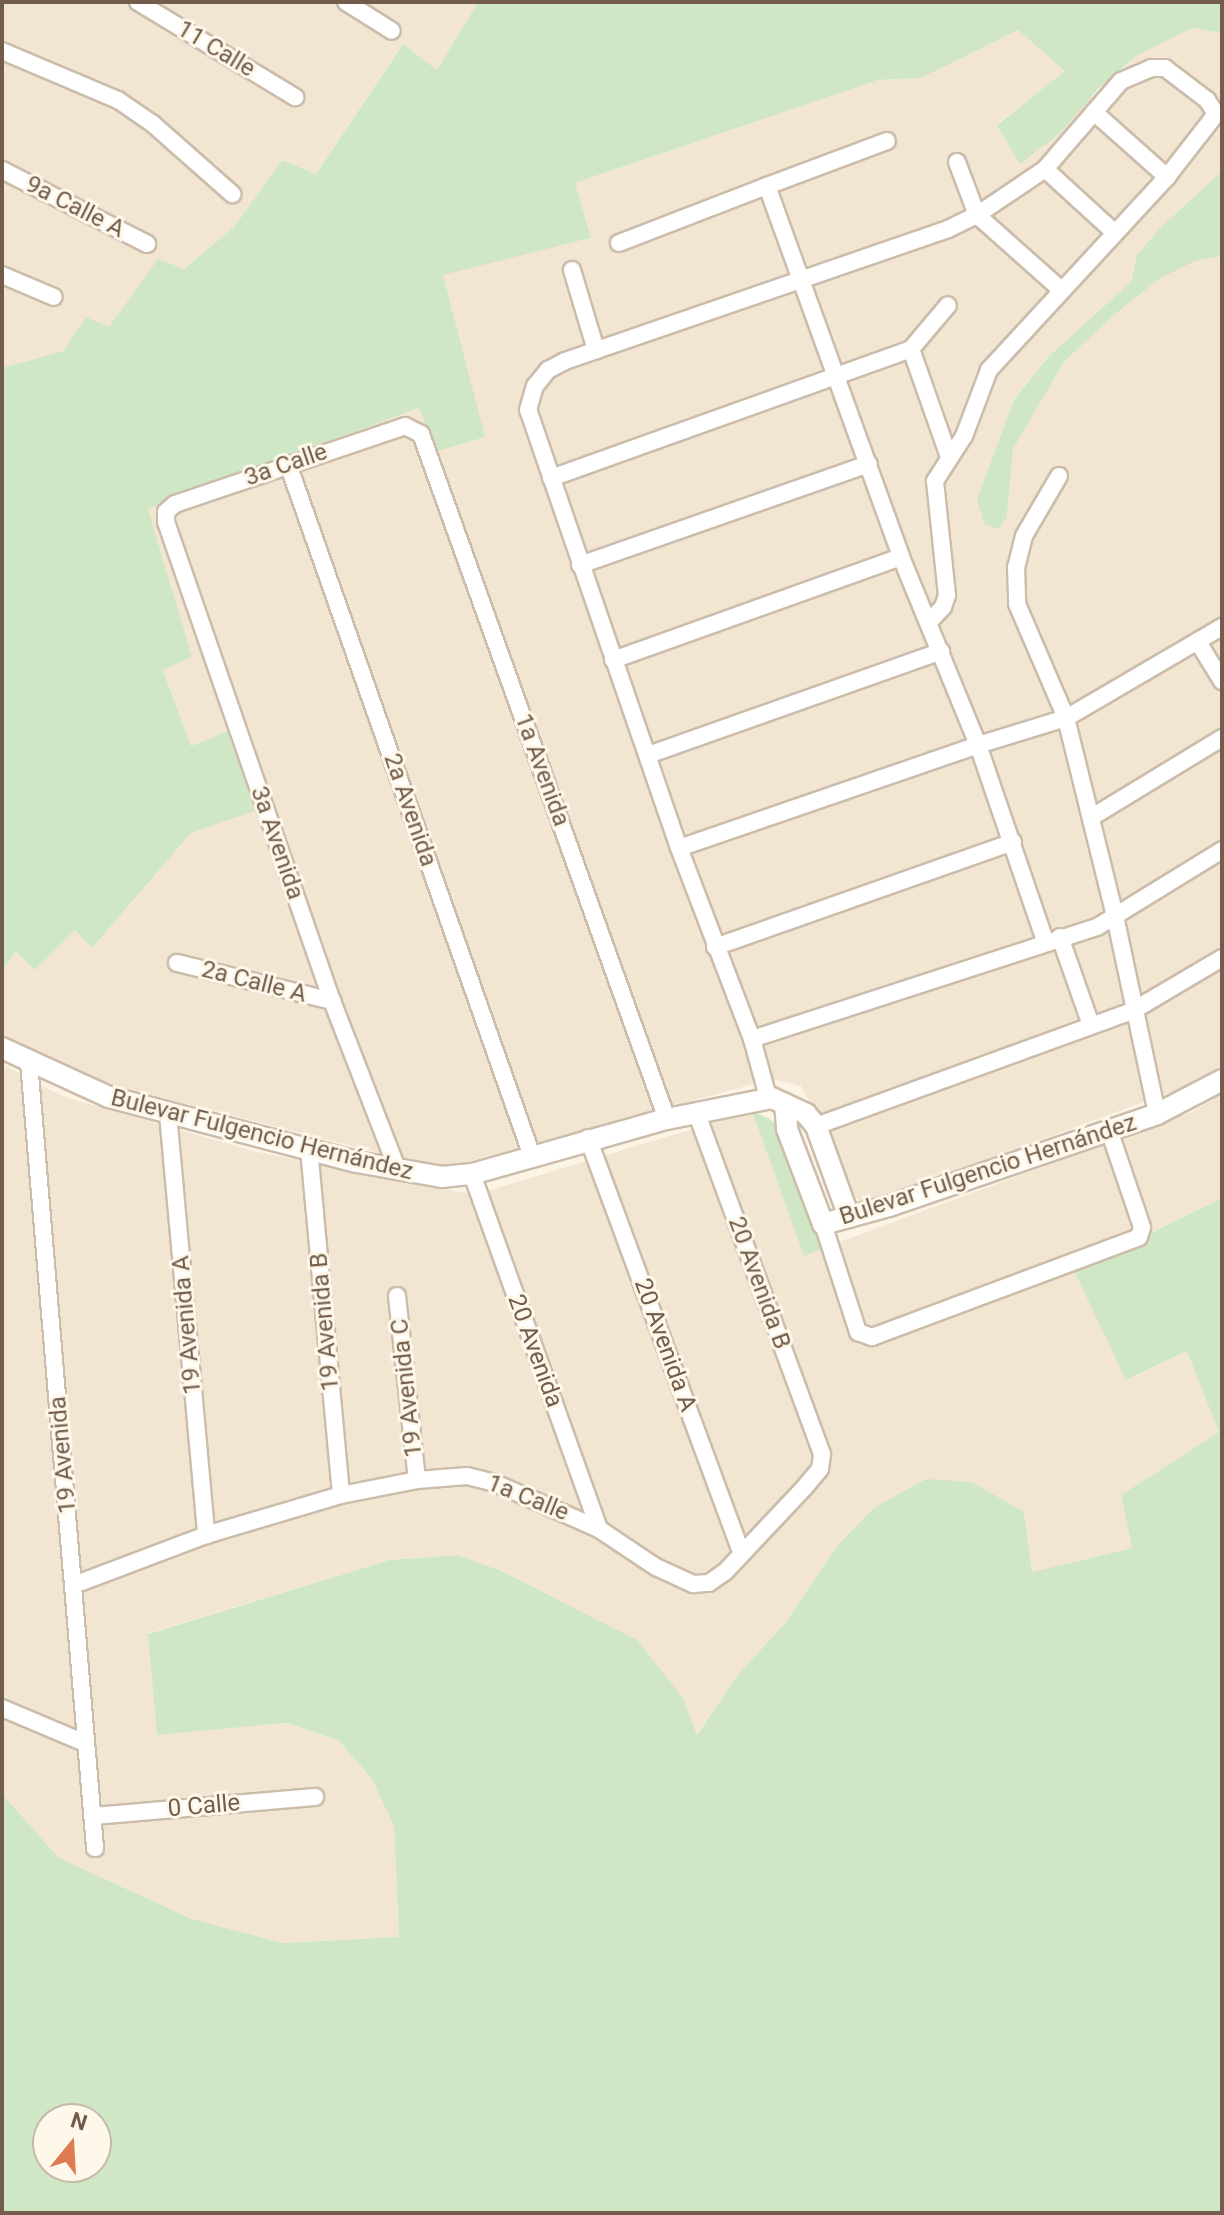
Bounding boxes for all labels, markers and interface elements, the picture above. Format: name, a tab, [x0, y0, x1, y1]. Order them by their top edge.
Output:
street label: 11 Calle	[172, 15, 260, 83]
street label: 9a Calle A	[21, 170, 129, 244]
street label: 3a Calle	[241, 437, 331, 493]
street label: 1a Avenida	[508, 710, 576, 830]
street label: 2a Avenida	[377, 750, 443, 870]
street label: 3a Avenida	[244, 783, 310, 903]
street label: 2a Calle A	[199, 955, 309, 1009]
street label: Bulevar Fulgencio Hernández	[108, 1083, 416, 1187]
street label: Bulevar Fulgencio Hernández	[836, 1108, 1140, 1232]
street label: 20 Avenida B	[722, 1213, 796, 1353]
street label: 19 Avenida B	[305, 1252, 345, 1392]
street label: 19 Avenida A	[167, 1254, 207, 1396]
street label: 20 Avenida A	[628, 1275, 702, 1415]
street label: 20 Avenida	[501, 1291, 569, 1411]
street label: 19 Avenida C	[385, 1317, 429, 1459]
street label: 19 Avenida	[44, 1395, 82, 1515]
street label: 1a Calle	[483, 1469, 573, 1527]
street label: 0 Calle	[167, 1788, 241, 1824]
north arrow	[32, 2103, 112, 2183]
text: N	[68, 2107, 90, 2136]

